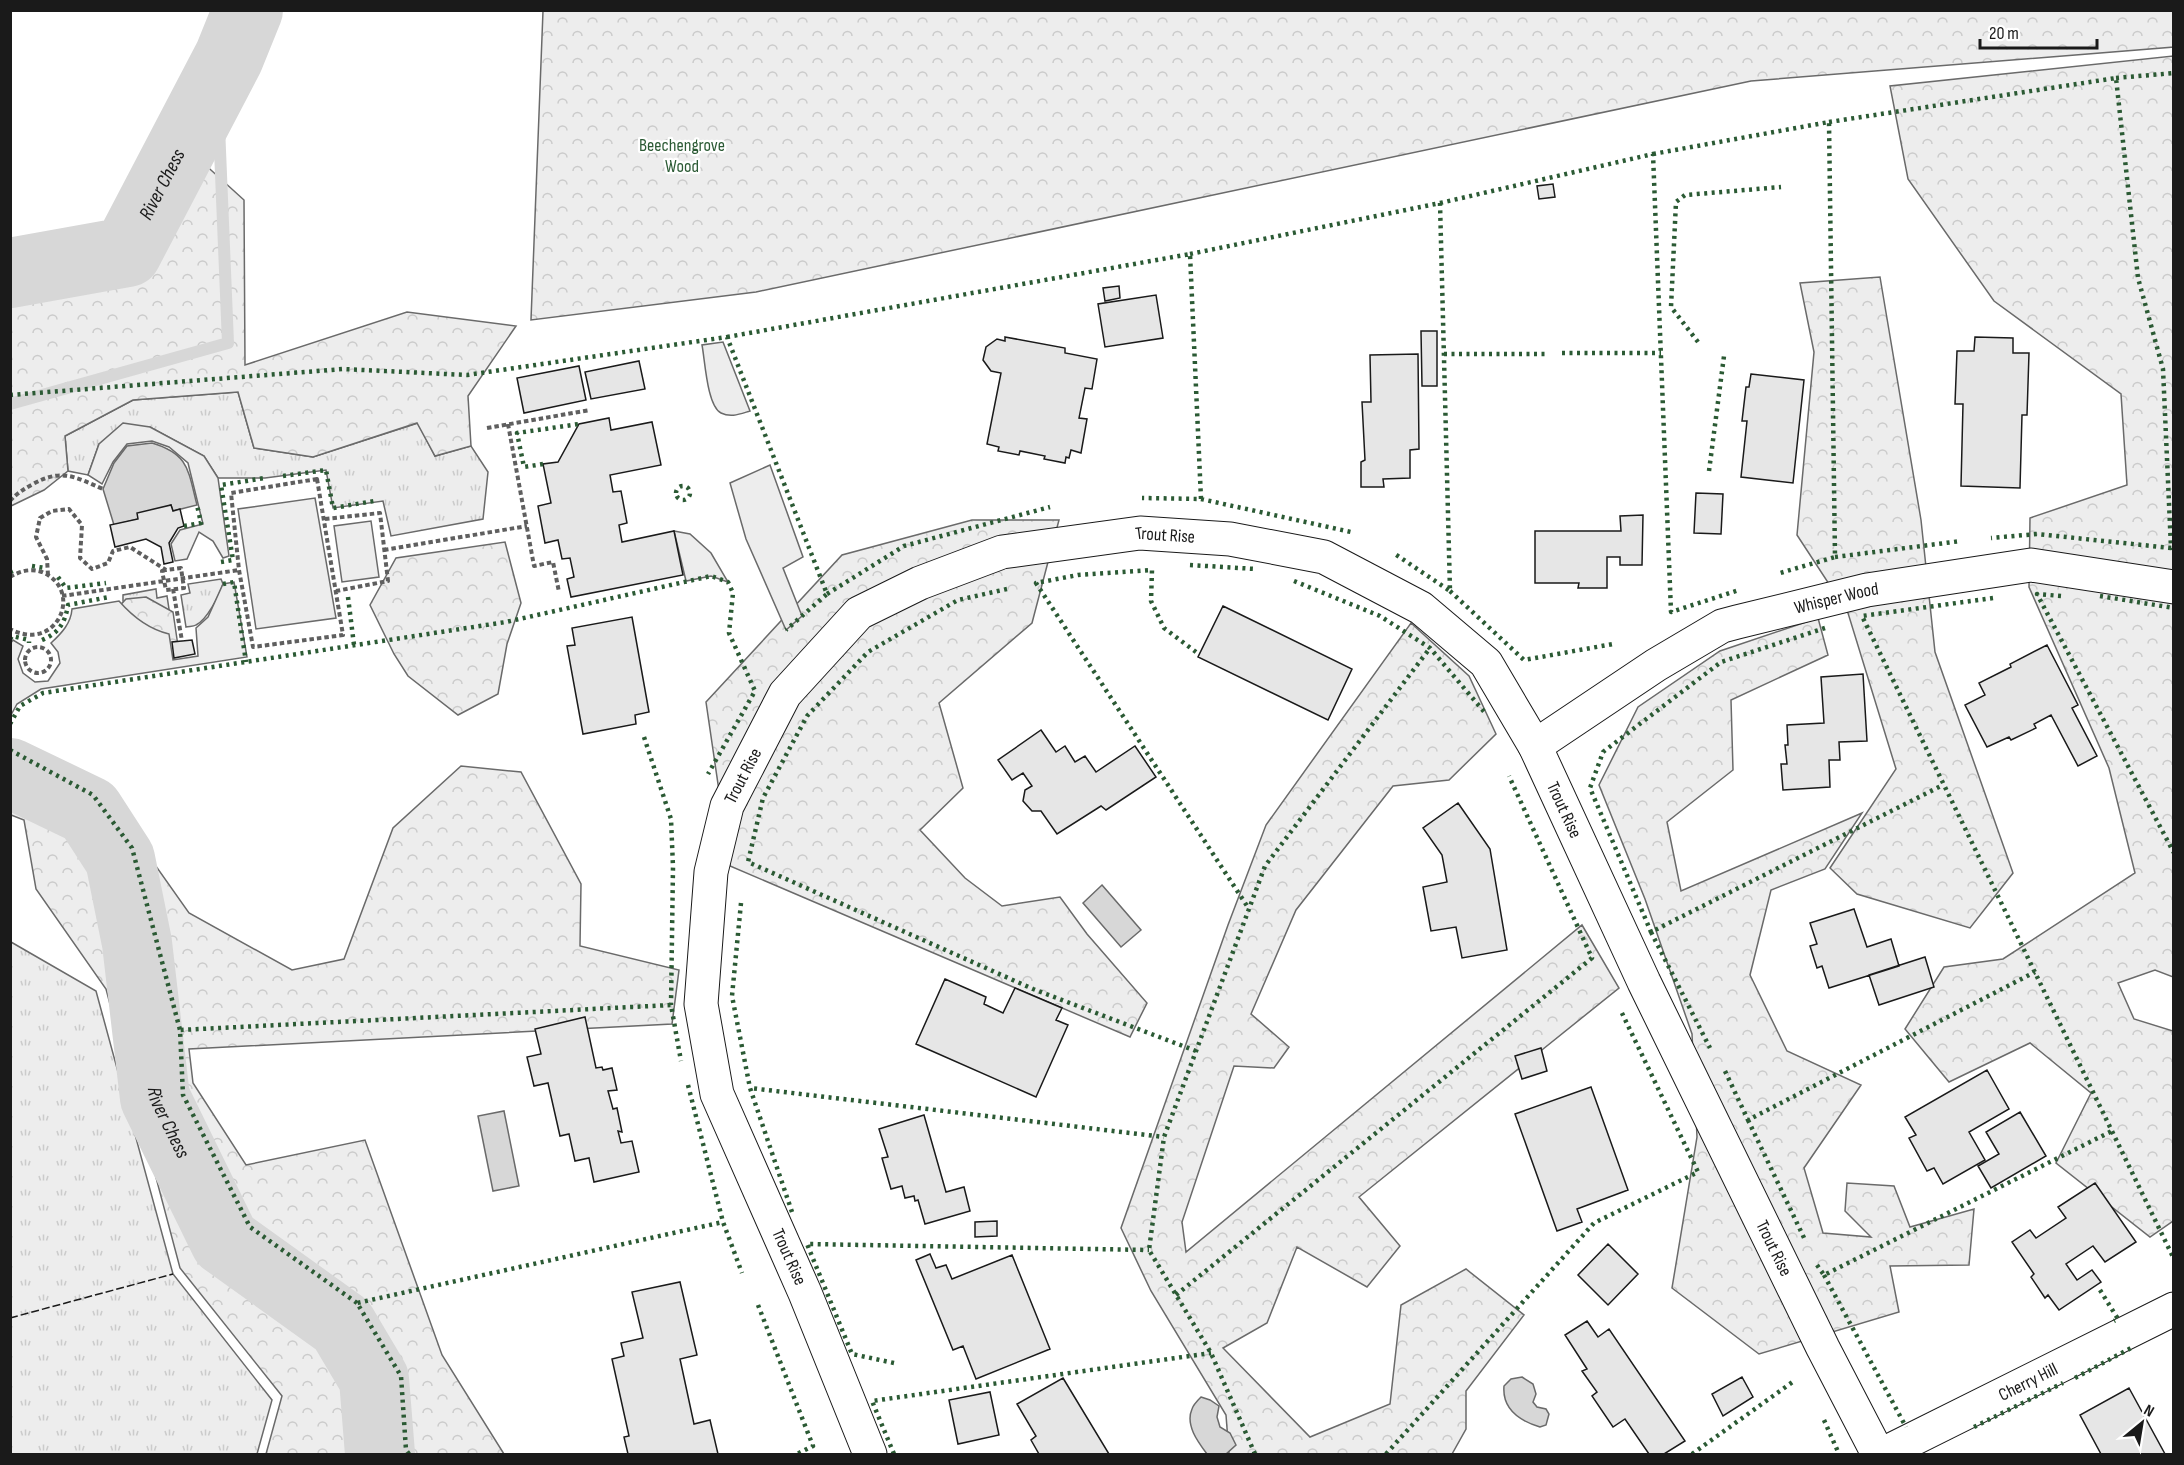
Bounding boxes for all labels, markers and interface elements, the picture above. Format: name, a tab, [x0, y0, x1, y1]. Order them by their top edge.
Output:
scale bar	[1980, 12, 2097, 50]
text: 20 m	[1989, 23, 2019, 44]
park label: Beechengrove Wood	[639, 135, 725, 177]
water label: River Chess	[134, 145, 191, 224]
street label: Trout Rise	[1134, 522, 1196, 547]
street label: Whisper Wood	[1792, 578, 1880, 618]
street label: Trout Rise	[720, 744, 766, 807]
street label: Trout Rise	[1542, 778, 1587, 841]
water label: River Chess	[142, 1086, 195, 1162]
street label: Trout Rise	[1752, 1217, 1797, 1280]
street label: Trout Rise	[767, 1226, 811, 1288]
street label: Cherry Hill	[1995, 1358, 2061, 1405]
north arrow	[2112, 1393, 2172, 1453]
text: N	[2140, 1401, 2157, 1422]

